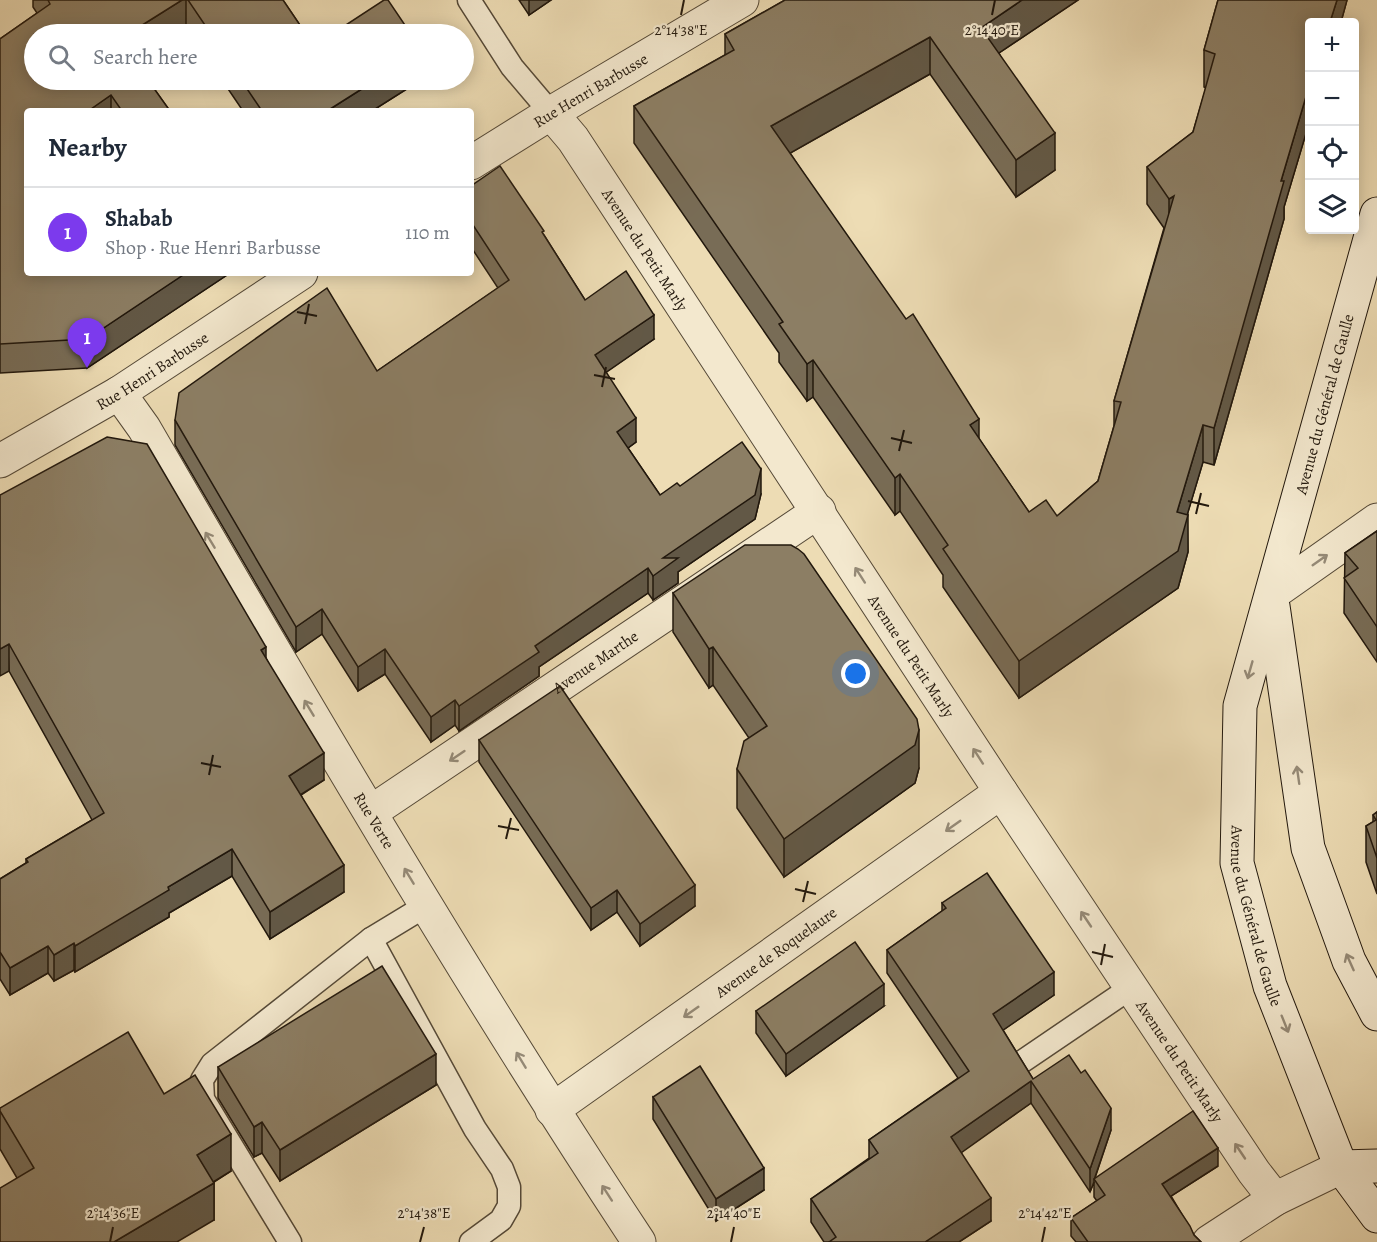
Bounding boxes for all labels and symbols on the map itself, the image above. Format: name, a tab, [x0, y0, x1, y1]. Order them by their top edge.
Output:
text: 2°14'38"E	[654, 20, 708, 40]
text: 2°14'40"E	[965, 20, 1019, 40]
street label: Rue Henri Barbusse	[529, 48, 652, 133]
street label: Avenue du Petit Marly	[596, 183, 693, 316]
street label: Avenue du Général de Gaulle	[1290, 312, 1360, 498]
pin: 1	[68, 318, 106, 368]
street label: Rue Henri Barbusse	[92, 327, 213, 416]
one-way arrow	[204, 532, 215, 550]
one-way arrow	[1311, 554, 1327, 566]
one-way arrow	[854, 567, 866, 584]
street label: Avenue du Petit Marly	[862, 590, 960, 723]
street label: Avenue Marthe	[548, 626, 643, 700]
your location	[841, 659, 870, 688]
one-way arrow	[1244, 660, 1255, 679]
one-way arrow	[303, 700, 315, 717]
one-way arrow	[972, 749, 984, 765]
one-way arrow	[449, 750, 466, 762]
one-way arrow	[1292, 766, 1303, 785]
street label: Rue Verte	[348, 788, 399, 853]
one-way arrow	[946, 820, 962, 832]
street label: Avenue du Général de Gaulle	[1225, 824, 1287, 1010]
one-way arrow	[403, 868, 415, 885]
street label: Avenue de Roquelaure	[710, 902, 841, 1004]
one-way arrow	[1080, 911, 1092, 928]
one-way arrow	[1344, 953, 1355, 971]
street label: Avenue du Petit Marly	[1130, 995, 1228, 1128]
one-way arrow	[684, 1005, 700, 1018]
one-way arrow	[1280, 1015, 1291, 1033]
one-way arrow	[515, 1052, 527, 1069]
one-way arrow	[1234, 1143, 1246, 1160]
one-way arrow	[600, 1185, 612, 1202]
text: 2°14'36"E	[87, 1203, 139, 1223]
text: 2°14'38"E	[397, 1203, 451, 1223]
text: 2°14'40"E	[707, 1203, 761, 1223]
text: 2°14'42"E	[1018, 1203, 1072, 1223]

